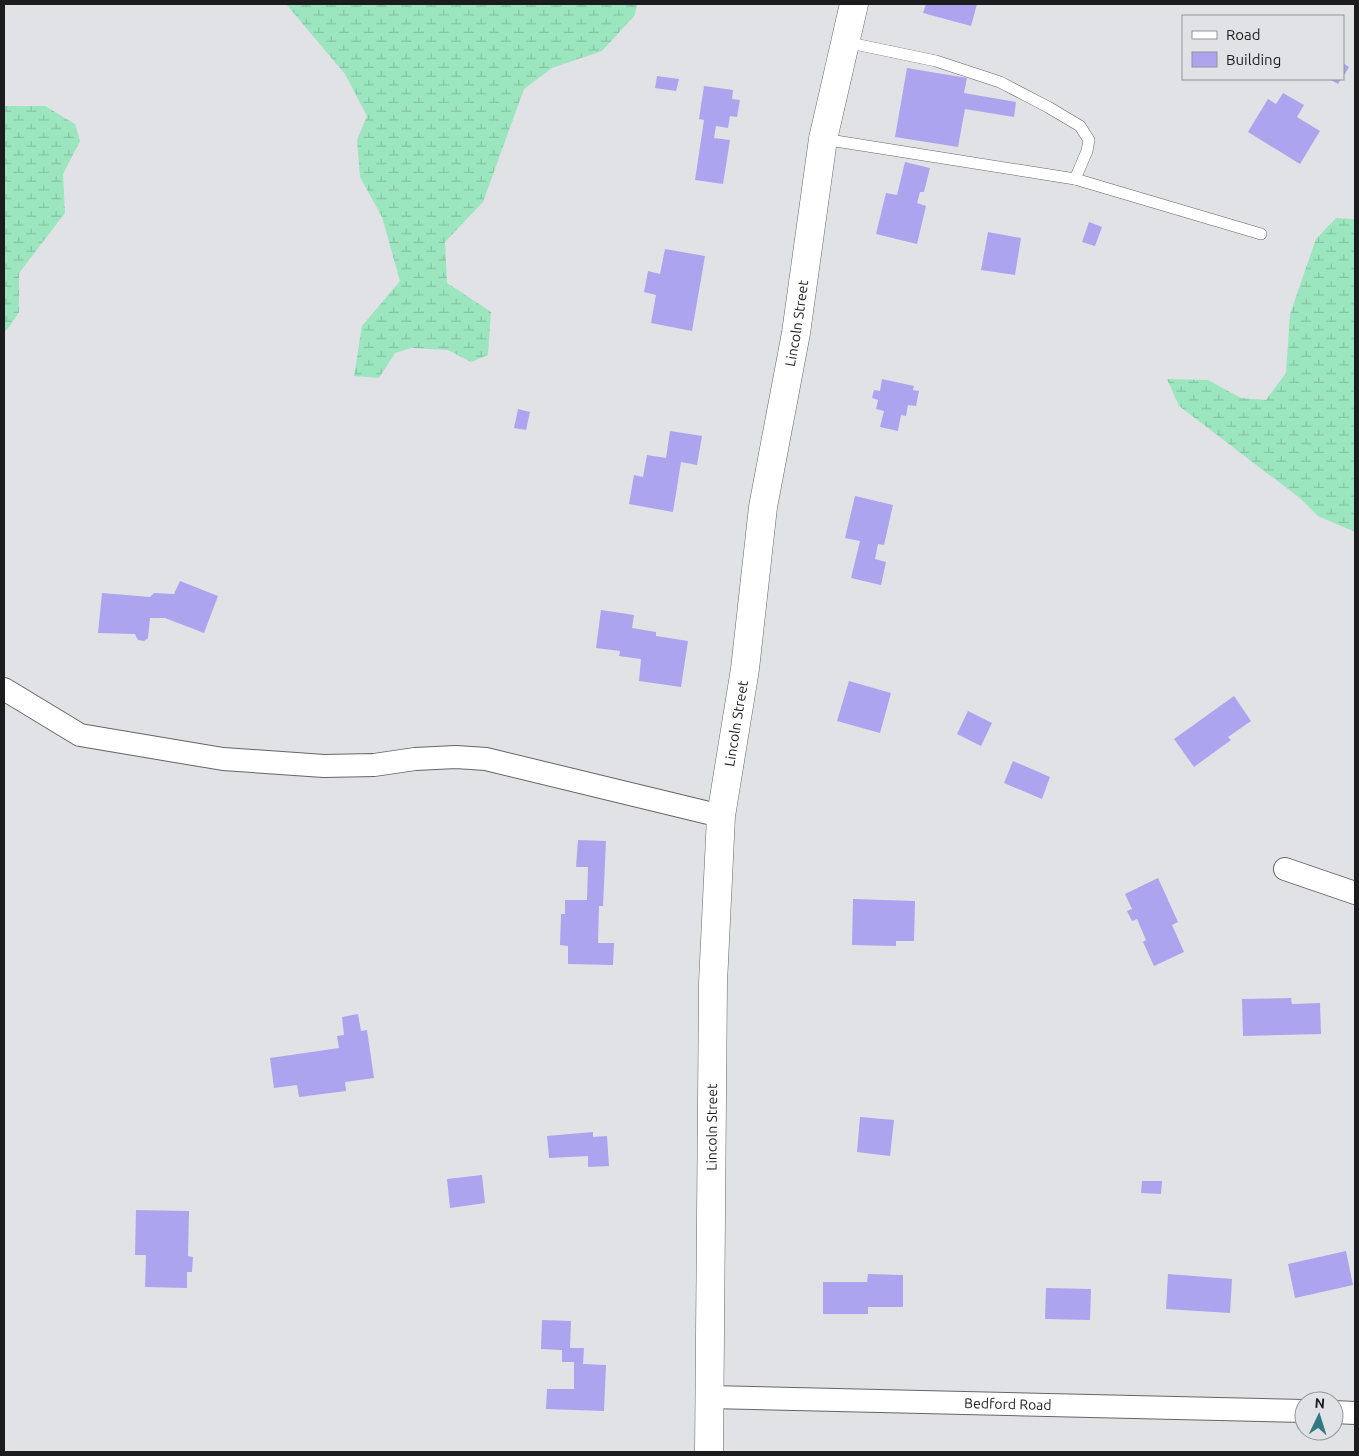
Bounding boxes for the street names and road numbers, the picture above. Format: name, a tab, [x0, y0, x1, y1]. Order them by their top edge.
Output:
street label: Lincoln Street	[782, 279, 811, 368]
street label: Lincoln Street	[721, 679, 751, 768]
street label: Lincoln Street	[703, 1083, 720, 1171]
street label: Bedford Road	[964, 1395, 1052, 1413]

